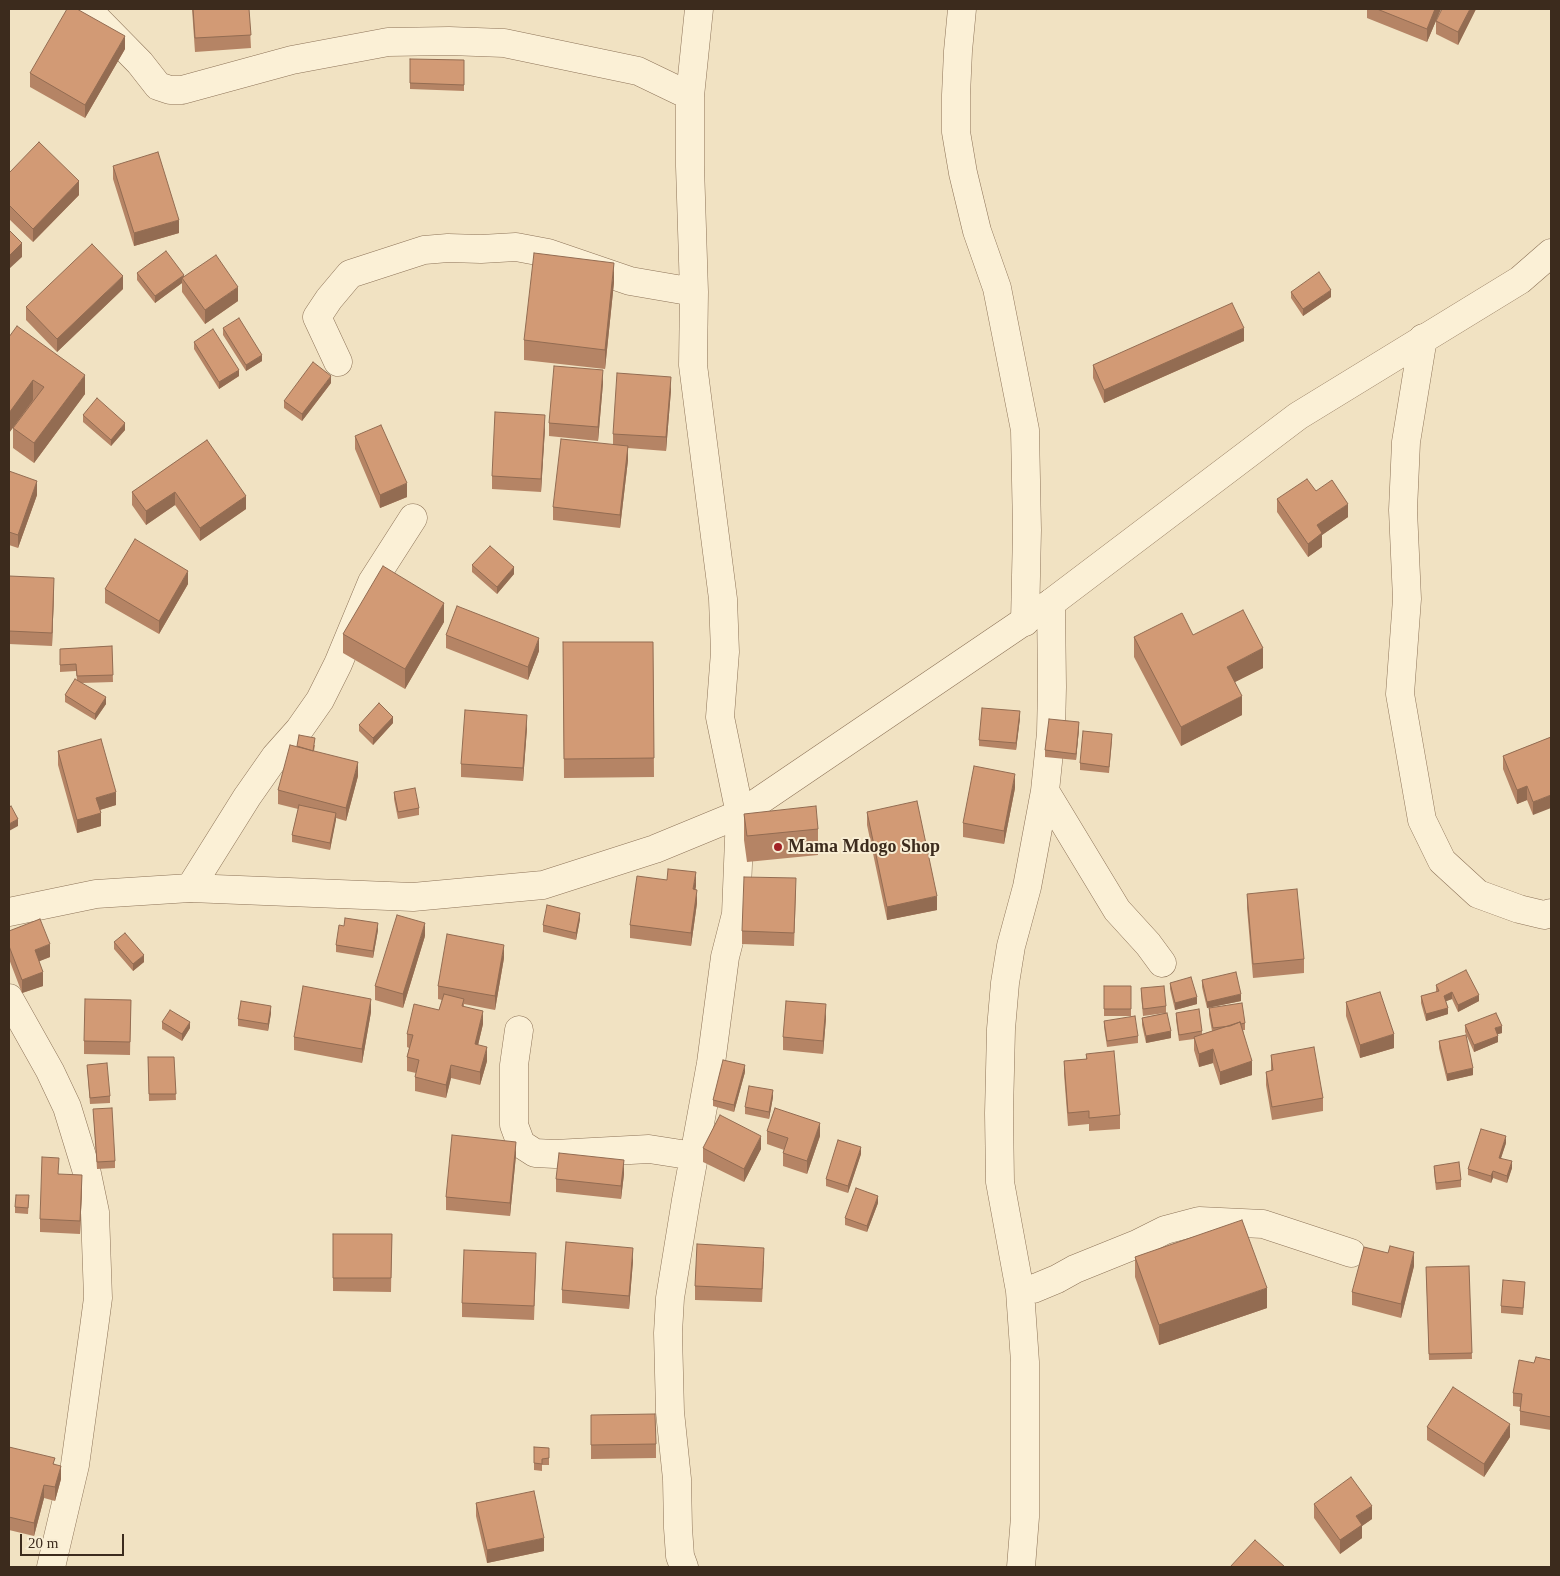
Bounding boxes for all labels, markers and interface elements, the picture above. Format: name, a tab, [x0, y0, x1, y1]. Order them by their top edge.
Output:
place label: Mama Mdogo Shop	[788, 836, 940, 858]
marker: Mama Mdogo Shop	[772, 841, 784, 853]
scale bar	[22, 1524, 126, 1556]
text: 20 m	[28, 1535, 58, 1551]

